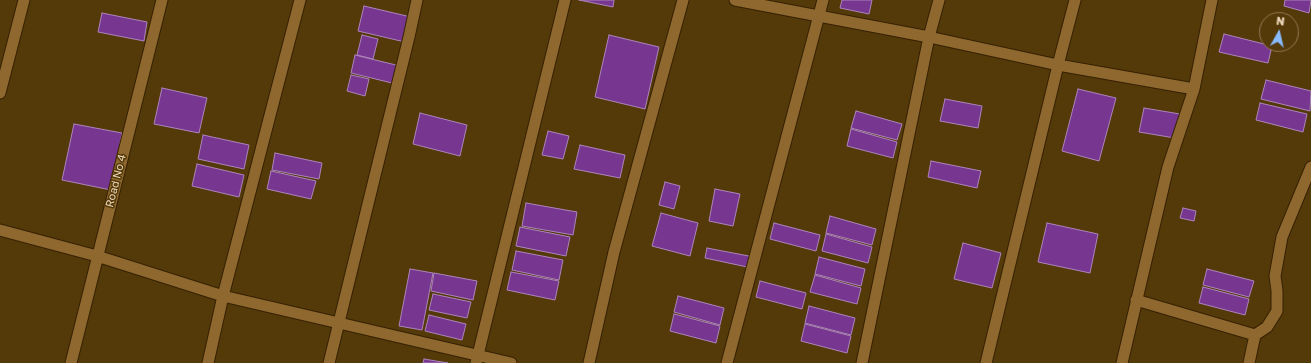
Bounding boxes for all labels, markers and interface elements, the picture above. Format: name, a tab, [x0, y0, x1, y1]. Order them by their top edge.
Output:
north arrow	[1259, 12, 1299, 52]
text: N	[1276, 14, 1286, 28]
street label: Road No 4	[103, 153, 129, 209]

